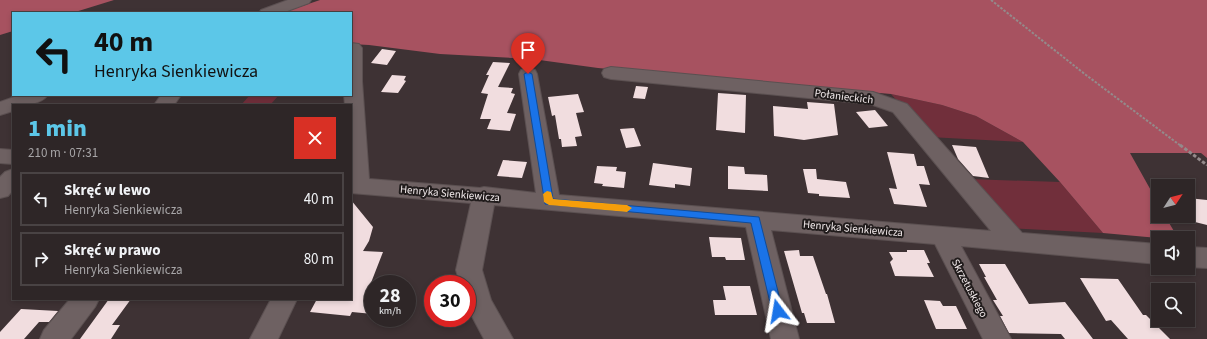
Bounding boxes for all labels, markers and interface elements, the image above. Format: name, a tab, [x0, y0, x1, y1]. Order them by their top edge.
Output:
text: 40 m	[94, 22, 153, 62]
icon: left	[28, 28, 80, 80]
pin	[511, 33, 545, 74]
icon: arrive	[517, 39, 539, 61]
text: Henryka Sienkiewicza	[94, 59, 258, 84]
street label: Połanieckich	[814, 85, 874, 108]
text: 1 min	[28, 111, 87, 146]
button: close	[294, 117, 336, 159]
text: 210 m · 07:31	[28, 144, 98, 162]
north arrow	[1151, 179, 1195, 223]
map controls	[1151, 179, 1195, 327]
text: Skręć w lewo	[64, 180, 151, 201]
street label: Henryka Sienkiewicza	[399, 182, 501, 205]
icon: left	[30, 188, 52, 210]
text: 40 m	[304, 189, 334, 210]
text: Henryka Sienkiewicza	[64, 201, 183, 219]
street label: Henryka Sienkiewicza	[802, 217, 904, 240]
button: sound	[1151, 231, 1195, 275]
text: Skręć w prawo	[64, 240, 161, 261]
icon: right	[30, 248, 52, 270]
text: 80 m	[304, 249, 334, 270]
street label: Skrzetuskiego	[948, 256, 991, 320]
text: Henryka Sienkiewicza	[64, 261, 183, 279]
speed limit sign: 30	[424, 275, 476, 327]
text: 28	[379, 282, 401, 310]
button: search	[1151, 283, 1195, 327]
position arrow	[757, 290, 799, 332]
text: km/h	[379, 304, 401, 318]

